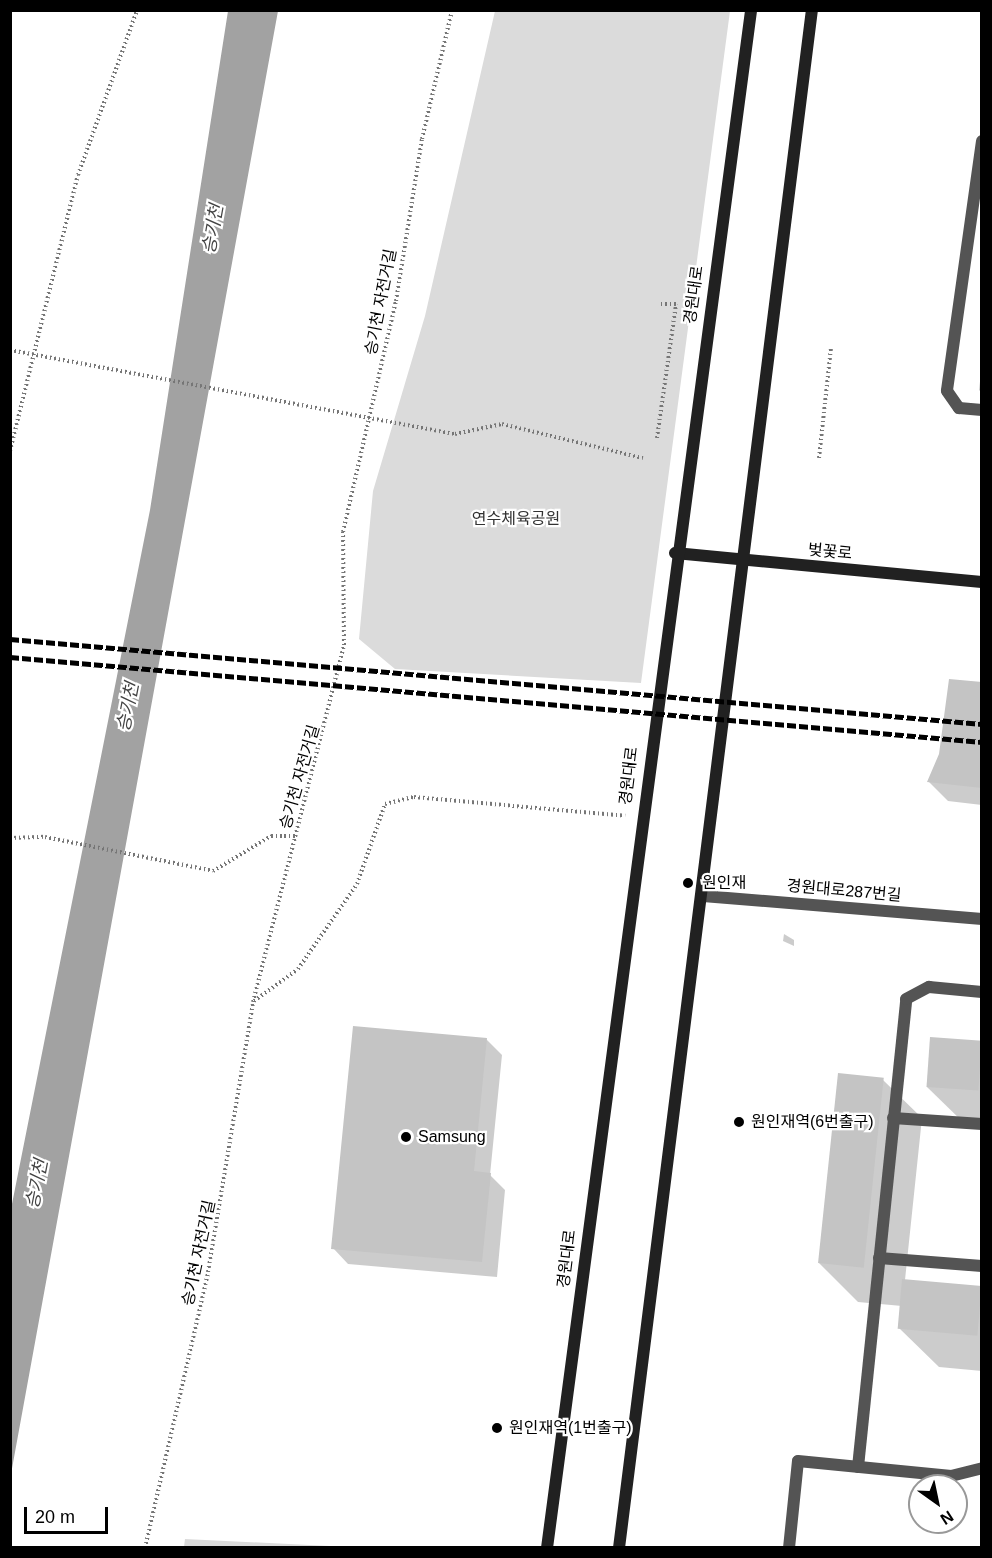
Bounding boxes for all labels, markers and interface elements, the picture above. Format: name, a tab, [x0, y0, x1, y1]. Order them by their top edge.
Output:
water label: 승기천	[198, 203, 228, 255]
street label: 승기천 자전거길	[361, 247, 401, 357]
street label: 경원대로	[680, 265, 708, 325]
park label: 연수체육공원	[472, 509, 560, 529]
street label: 벚꽃로	[807, 541, 853, 563]
water label: 승기천	[113, 681, 143, 733]
street label: 승기천 자전거길	[276, 723, 324, 831]
street label: 경원대로	[616, 746, 642, 806]
place label: 원인재	[702, 873, 746, 893]
marker: 원인재	[679, 874, 697, 892]
street label: 경원대로287번길	[786, 876, 902, 906]
place label: 원인재역(6번출구)	[751, 1112, 874, 1132]
marker: 원인재역(6번출구)	[732, 1115, 746, 1129]
place label: Samsung	[418, 1127, 486, 1147]
marker: Samsung	[399, 1130, 413, 1144]
water label: 승기천	[22, 1158, 52, 1210]
street label: 승기천 자전거길	[178, 1198, 220, 1308]
street label: 경원대로	[554, 1229, 580, 1289]
place label: 원인재역(1번출구)	[509, 1418, 632, 1438]
marker: 원인재역(1번출구)	[490, 1421, 504, 1435]
north arrow	[908, 1474, 968, 1534]
scale bar	[27, 1495, 111, 1533]
text: 20 m	[35, 1507, 75, 1527]
text: N	[938, 1508, 956, 1528]

